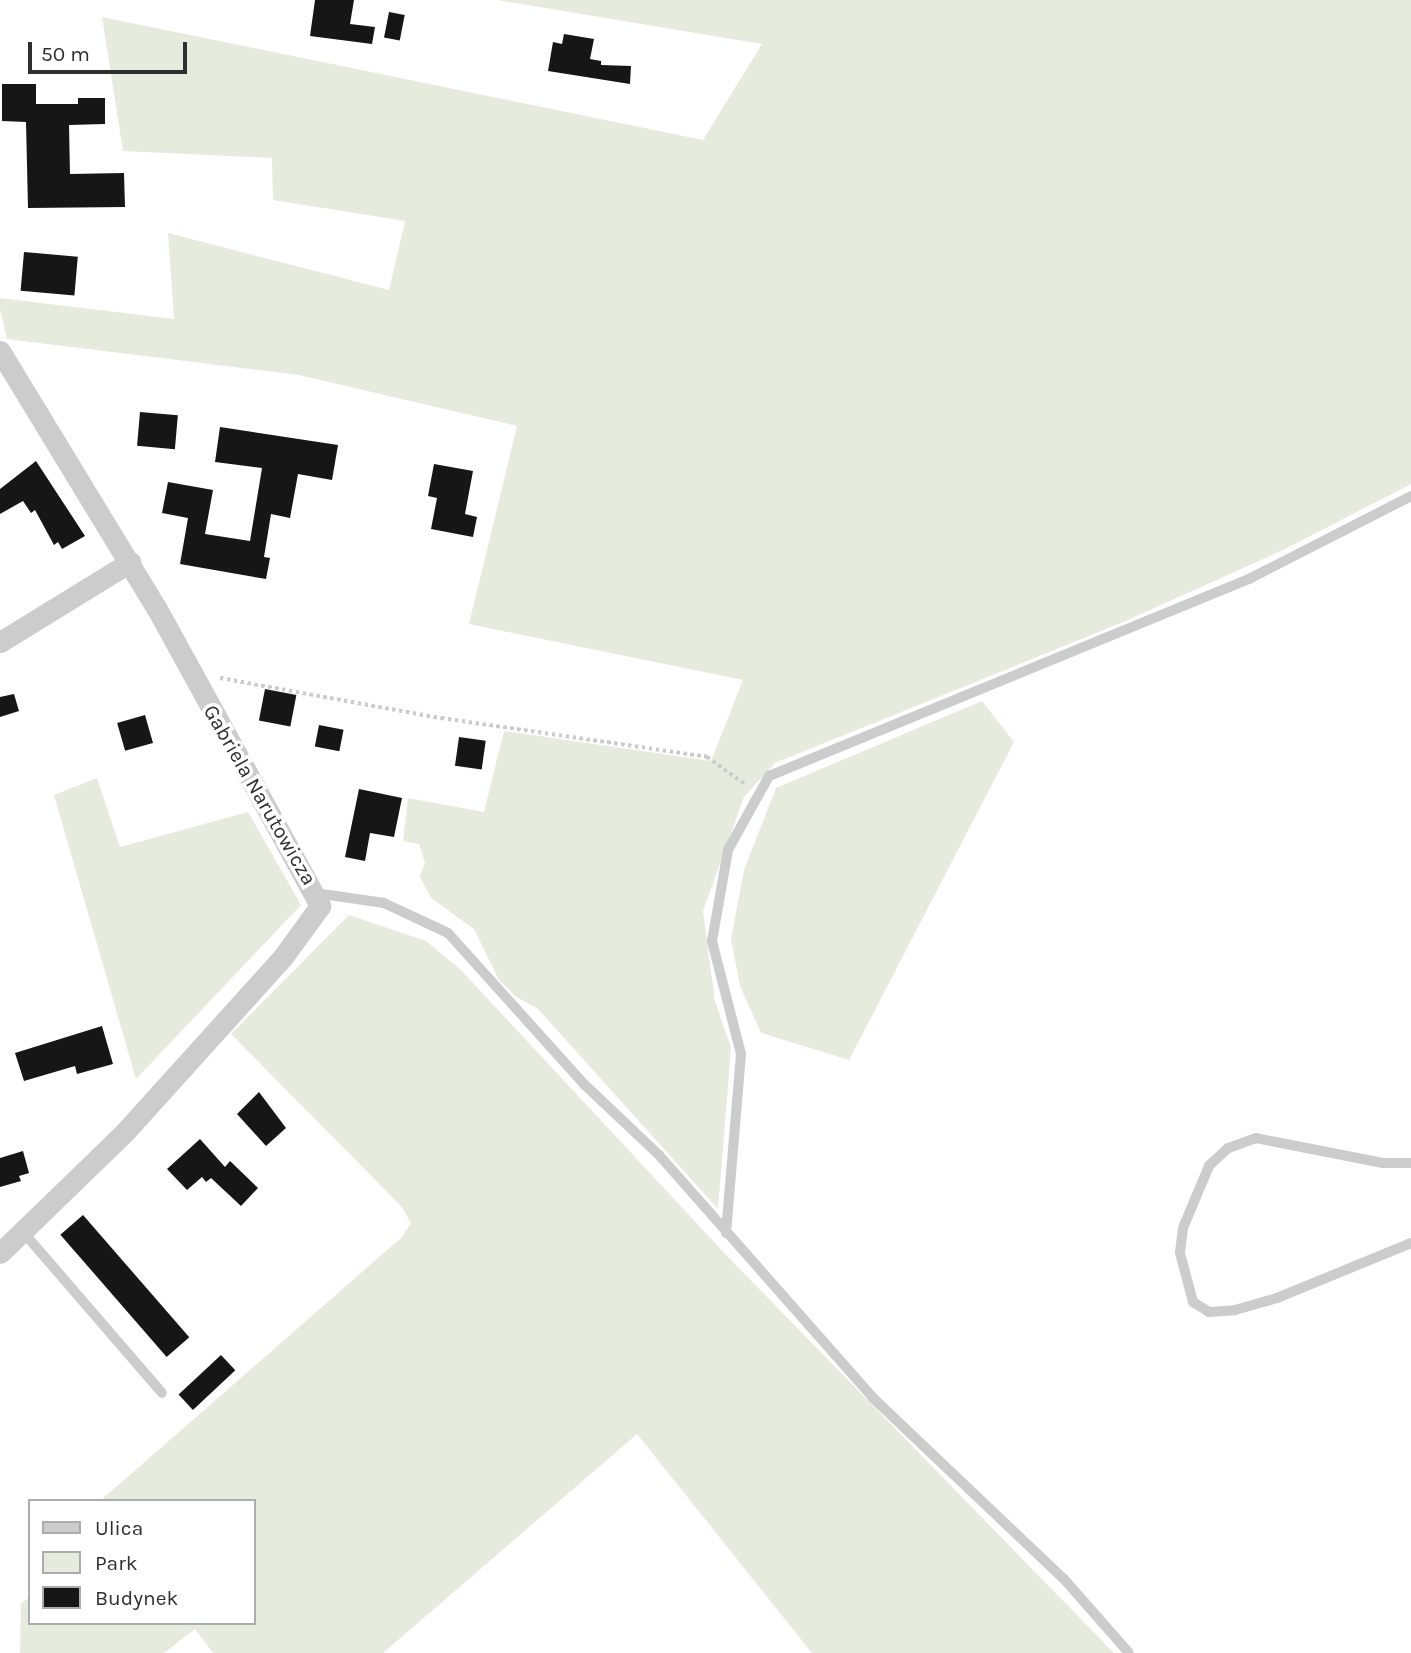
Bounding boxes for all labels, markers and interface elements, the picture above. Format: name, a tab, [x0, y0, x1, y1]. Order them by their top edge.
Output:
scale bar	[32, 28, 191, 72]
text: 50 m	[41, 42, 90, 66]
street label: Gabriela Narutowicza	[198, 700, 322, 890]
legend	[28, 1499, 256, 1625]
text: Ulica	[95, 1516, 143, 1540]
text: Park	[95, 1551, 138, 1575]
text: Budynek	[95, 1586, 178, 1610]

